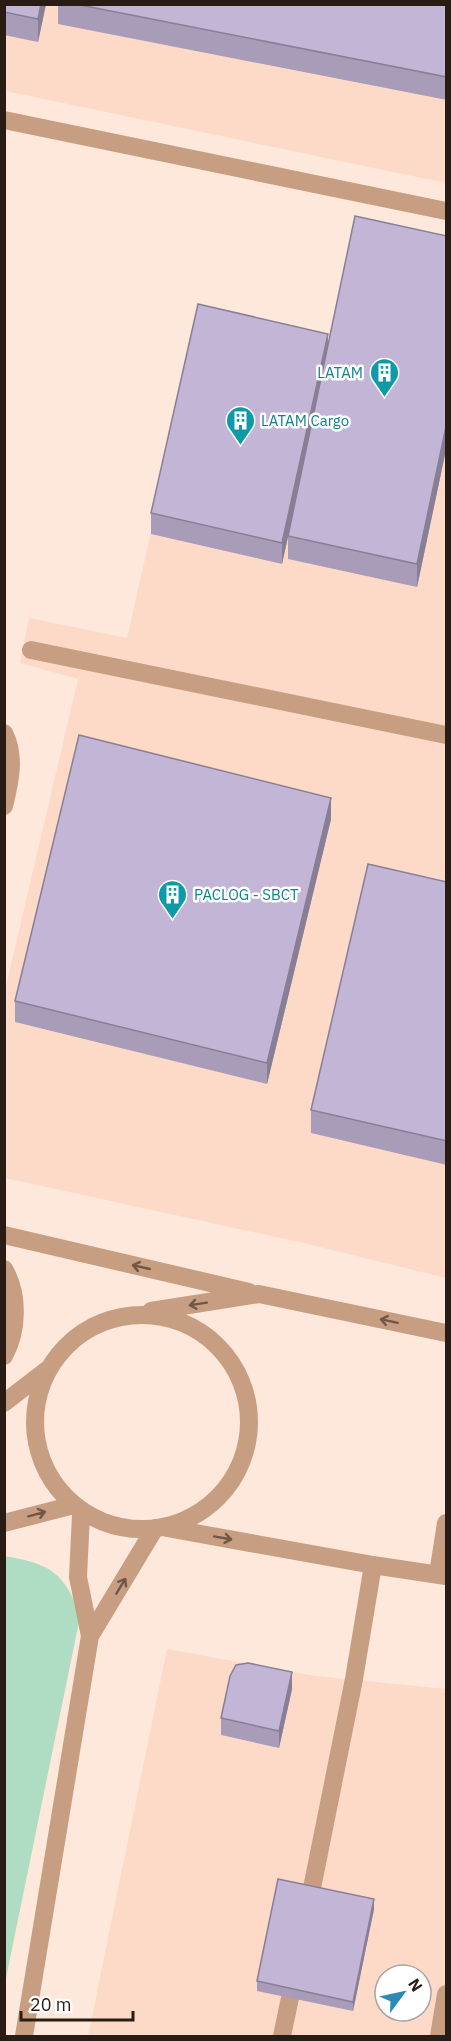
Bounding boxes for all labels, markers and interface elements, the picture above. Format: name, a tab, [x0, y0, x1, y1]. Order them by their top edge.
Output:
building icon: LATAM	[368, 356, 400, 398]
place label: LATAM	[317, 363, 363, 382]
building icon: LATAM Cargo	[224, 404, 256, 446]
place label: LATAM Cargo	[261, 411, 349, 430]
building icon: PACLOG - SBCT	[157, 878, 189, 920]
place label: PACLOG - SBCT	[194, 885, 299, 904]
one-way arrow	[132, 1260, 151, 1272]
one-way arrow	[188, 1298, 208, 1309]
one-way arrow	[380, 1315, 399, 1326]
one-way arrow	[27, 1508, 46, 1519]
one-way arrow	[213, 1533, 232, 1544]
one-way arrow	[115, 1578, 127, 1595]
north arrow	[373, 1963, 433, 2023]
text: N	[404, 1975, 427, 1995]
scale bar	[21, 1984, 134, 2022]
text: 20 m	[30, 1993, 72, 2016]

